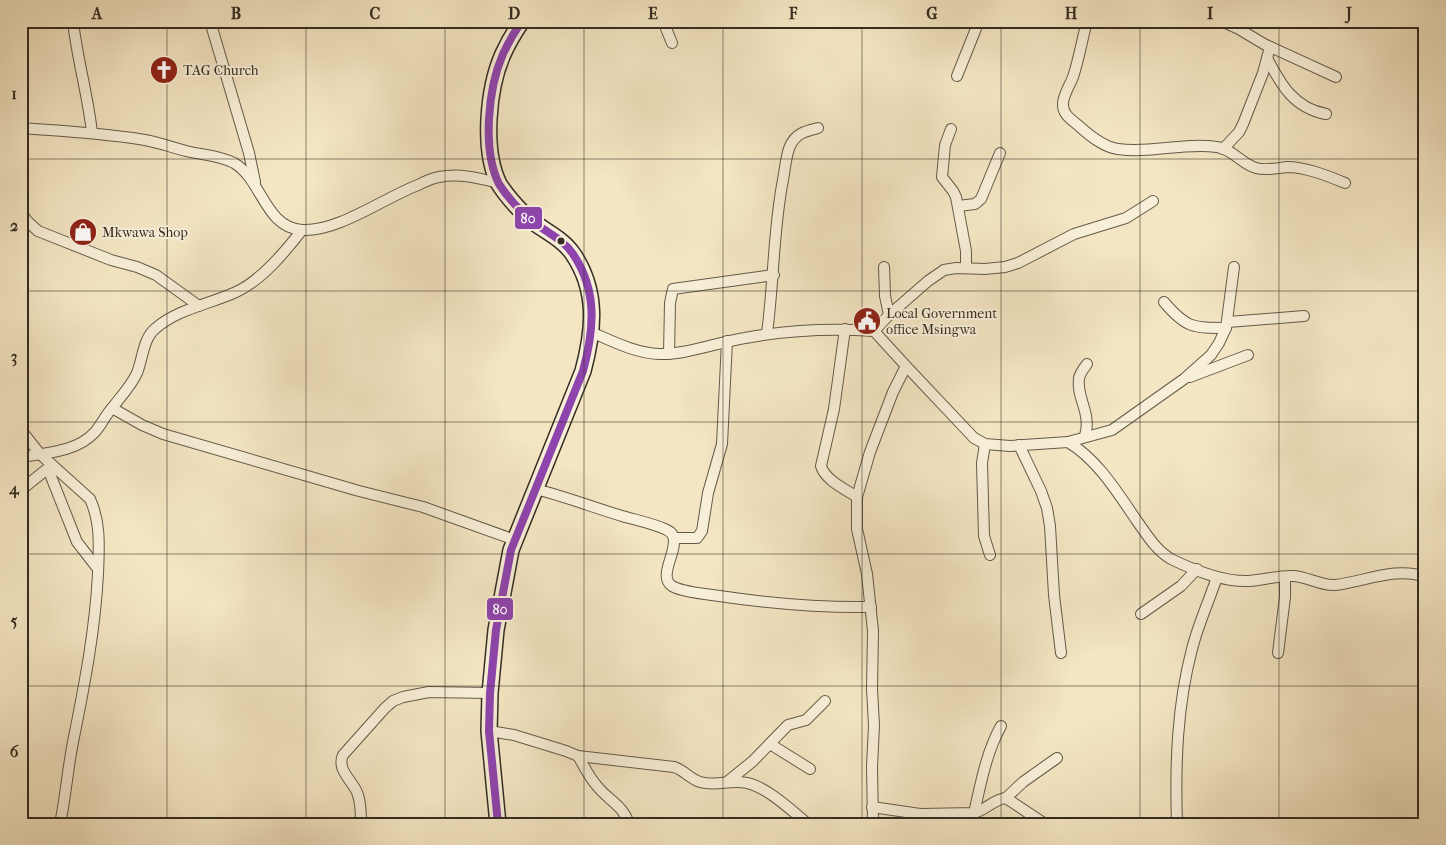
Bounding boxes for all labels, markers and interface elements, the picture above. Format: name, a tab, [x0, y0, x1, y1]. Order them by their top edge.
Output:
text: A	[91, 4, 103, 23]
text: B	[231, 4, 241, 23]
text: C	[370, 4, 381, 23]
text: D	[508, 4, 520, 23]
text: E	[648, 4, 658, 23]
text: F	[788, 4, 798, 23]
text: G	[926, 4, 938, 23]
text: H	[1065, 4, 1078, 23]
text: I	[1207, 4, 1214, 23]
text: J	[1344, 4, 1352, 24]
church icon: TAG Church	[149, 55, 179, 85]
place label: TAG Church	[183, 62, 259, 79]
text: 1	[11, 84, 17, 103]
line badge: 80	[514, 206, 543, 230]
text: 80	[521, 210, 536, 227]
text: 2	[10, 216, 18, 235]
shop icon: Mkwawa Shop	[68, 217, 98, 247]
place label: Mkwawa Shop	[102, 224, 188, 241]
unlabelled marker	[556, 236, 566, 246]
place label: Local Government office Msingwa	[886, 305, 997, 338]
public building icon: Local Government office Msingwa	[852, 306, 882, 336]
text: 3	[11, 347, 17, 367]
text: 4	[8, 479, 20, 499]
line badge: 80	[486, 597, 514, 621]
text: 80	[493, 601, 508, 618]
text: 5	[11, 611, 18, 630]
text: 6	[10, 742, 19, 761]

